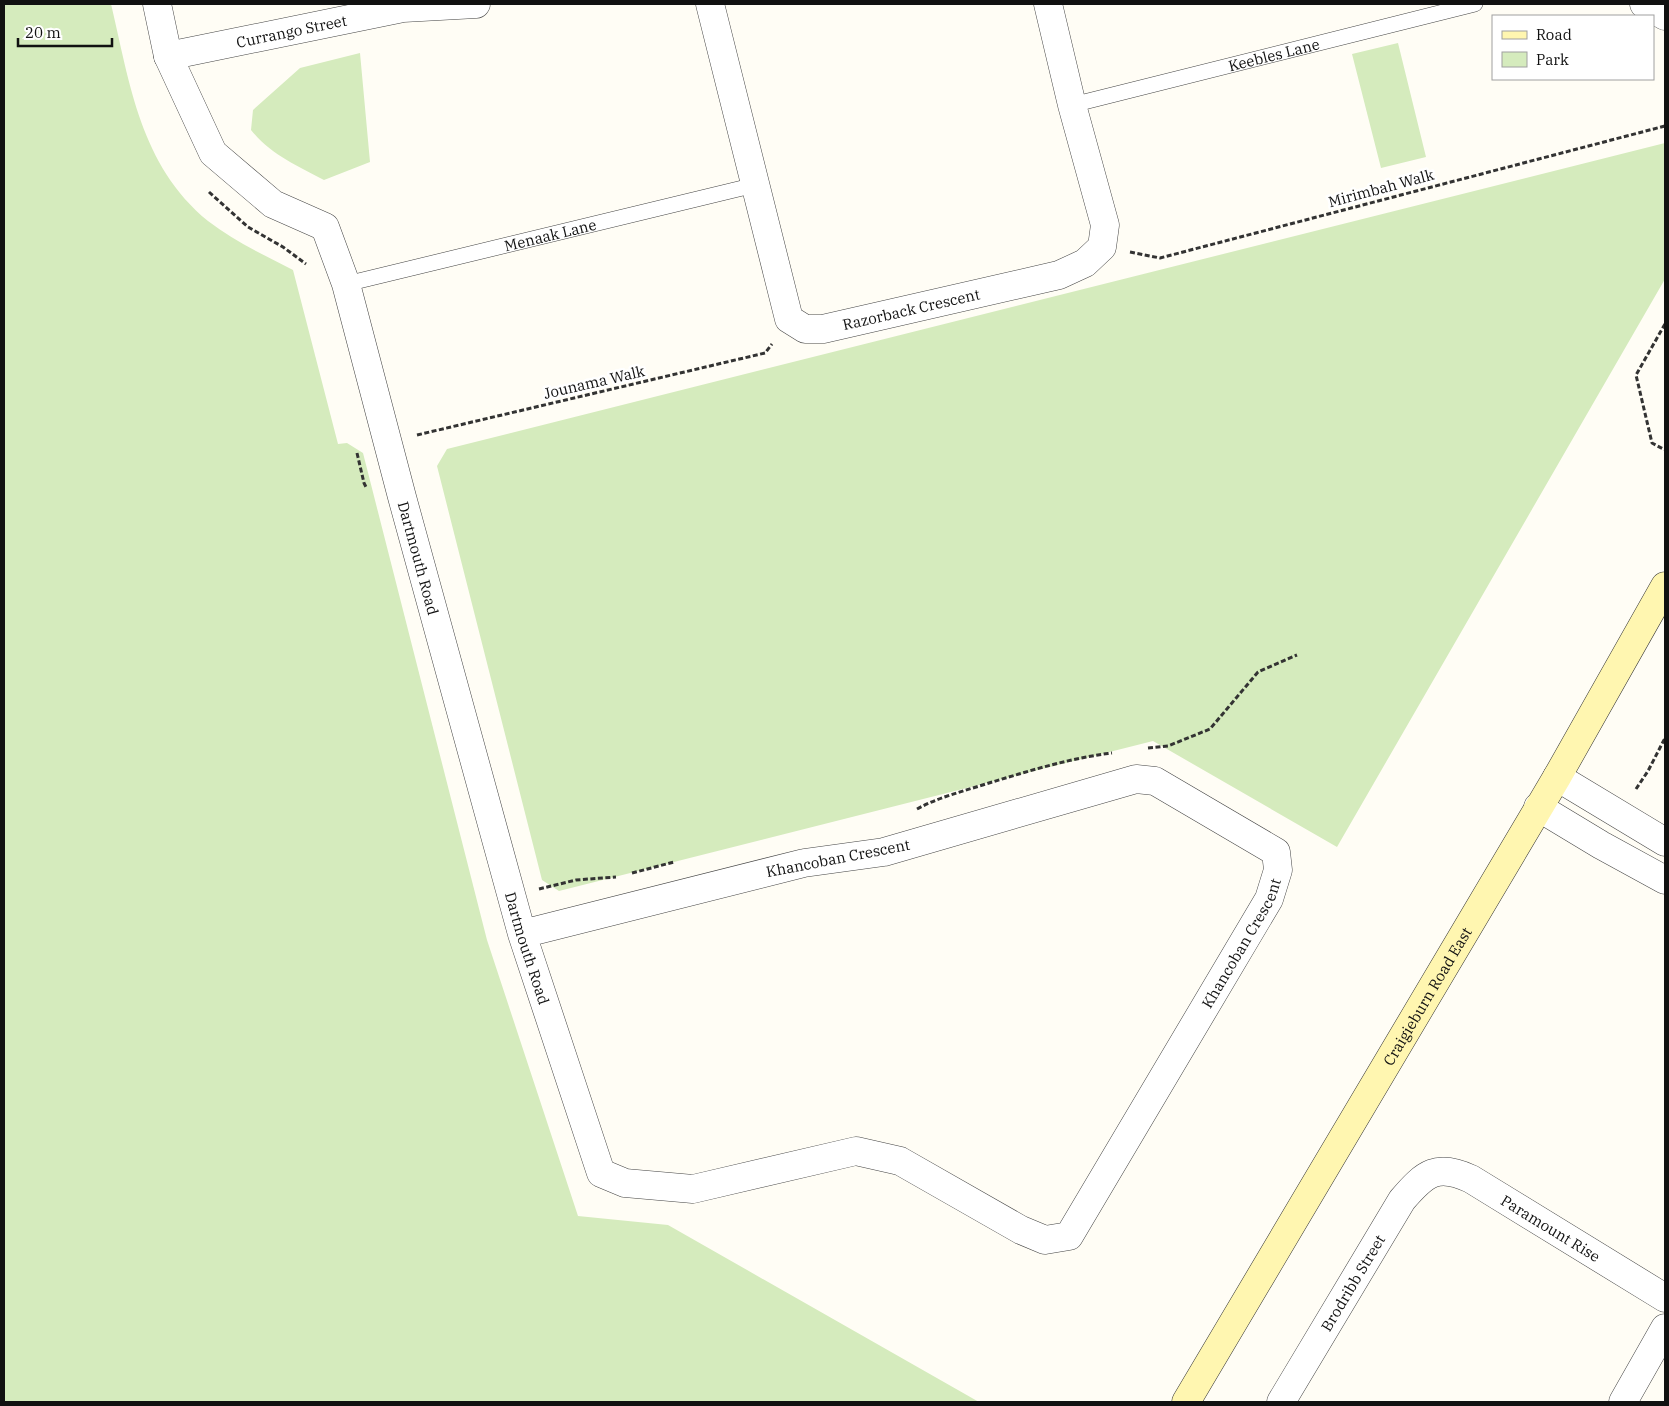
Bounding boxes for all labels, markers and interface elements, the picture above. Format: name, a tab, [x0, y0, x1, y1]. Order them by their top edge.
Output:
street label: Currango Street	[235, 10, 348, 51]
scale bar	[18, 15, 111, 47]
legend	[1492, 15, 1654, 80]
text: 20 m	[25, 23, 61, 42]
text: Road	[1536, 25, 1572, 44]
street label: Keebles Lane	[1226, 34, 1321, 75]
text: Park	[1536, 50, 1569, 69]
street label: Mirimbah Walk	[1326, 165, 1436, 211]
street label: Menaak Lane	[502, 214, 598, 255]
street label: Razorback Crescent	[841, 284, 982, 334]
street label: Jounama Walk	[542, 361, 647, 403]
street label: Dartmouth Road	[394, 499, 443, 617]
street label: Khancoban Crescent	[764, 835, 912, 881]
street label: Khancoban Crescent	[1197, 876, 1284, 1011]
street label: Dartmouth Road	[501, 890, 554, 1007]
street label: Craigieburn Road East	[1379, 923, 1475, 1069]
street label: Paramount Rise	[1498, 1190, 1604, 1266]
street label: Brodribb Street	[1316, 1231, 1389, 1335]

